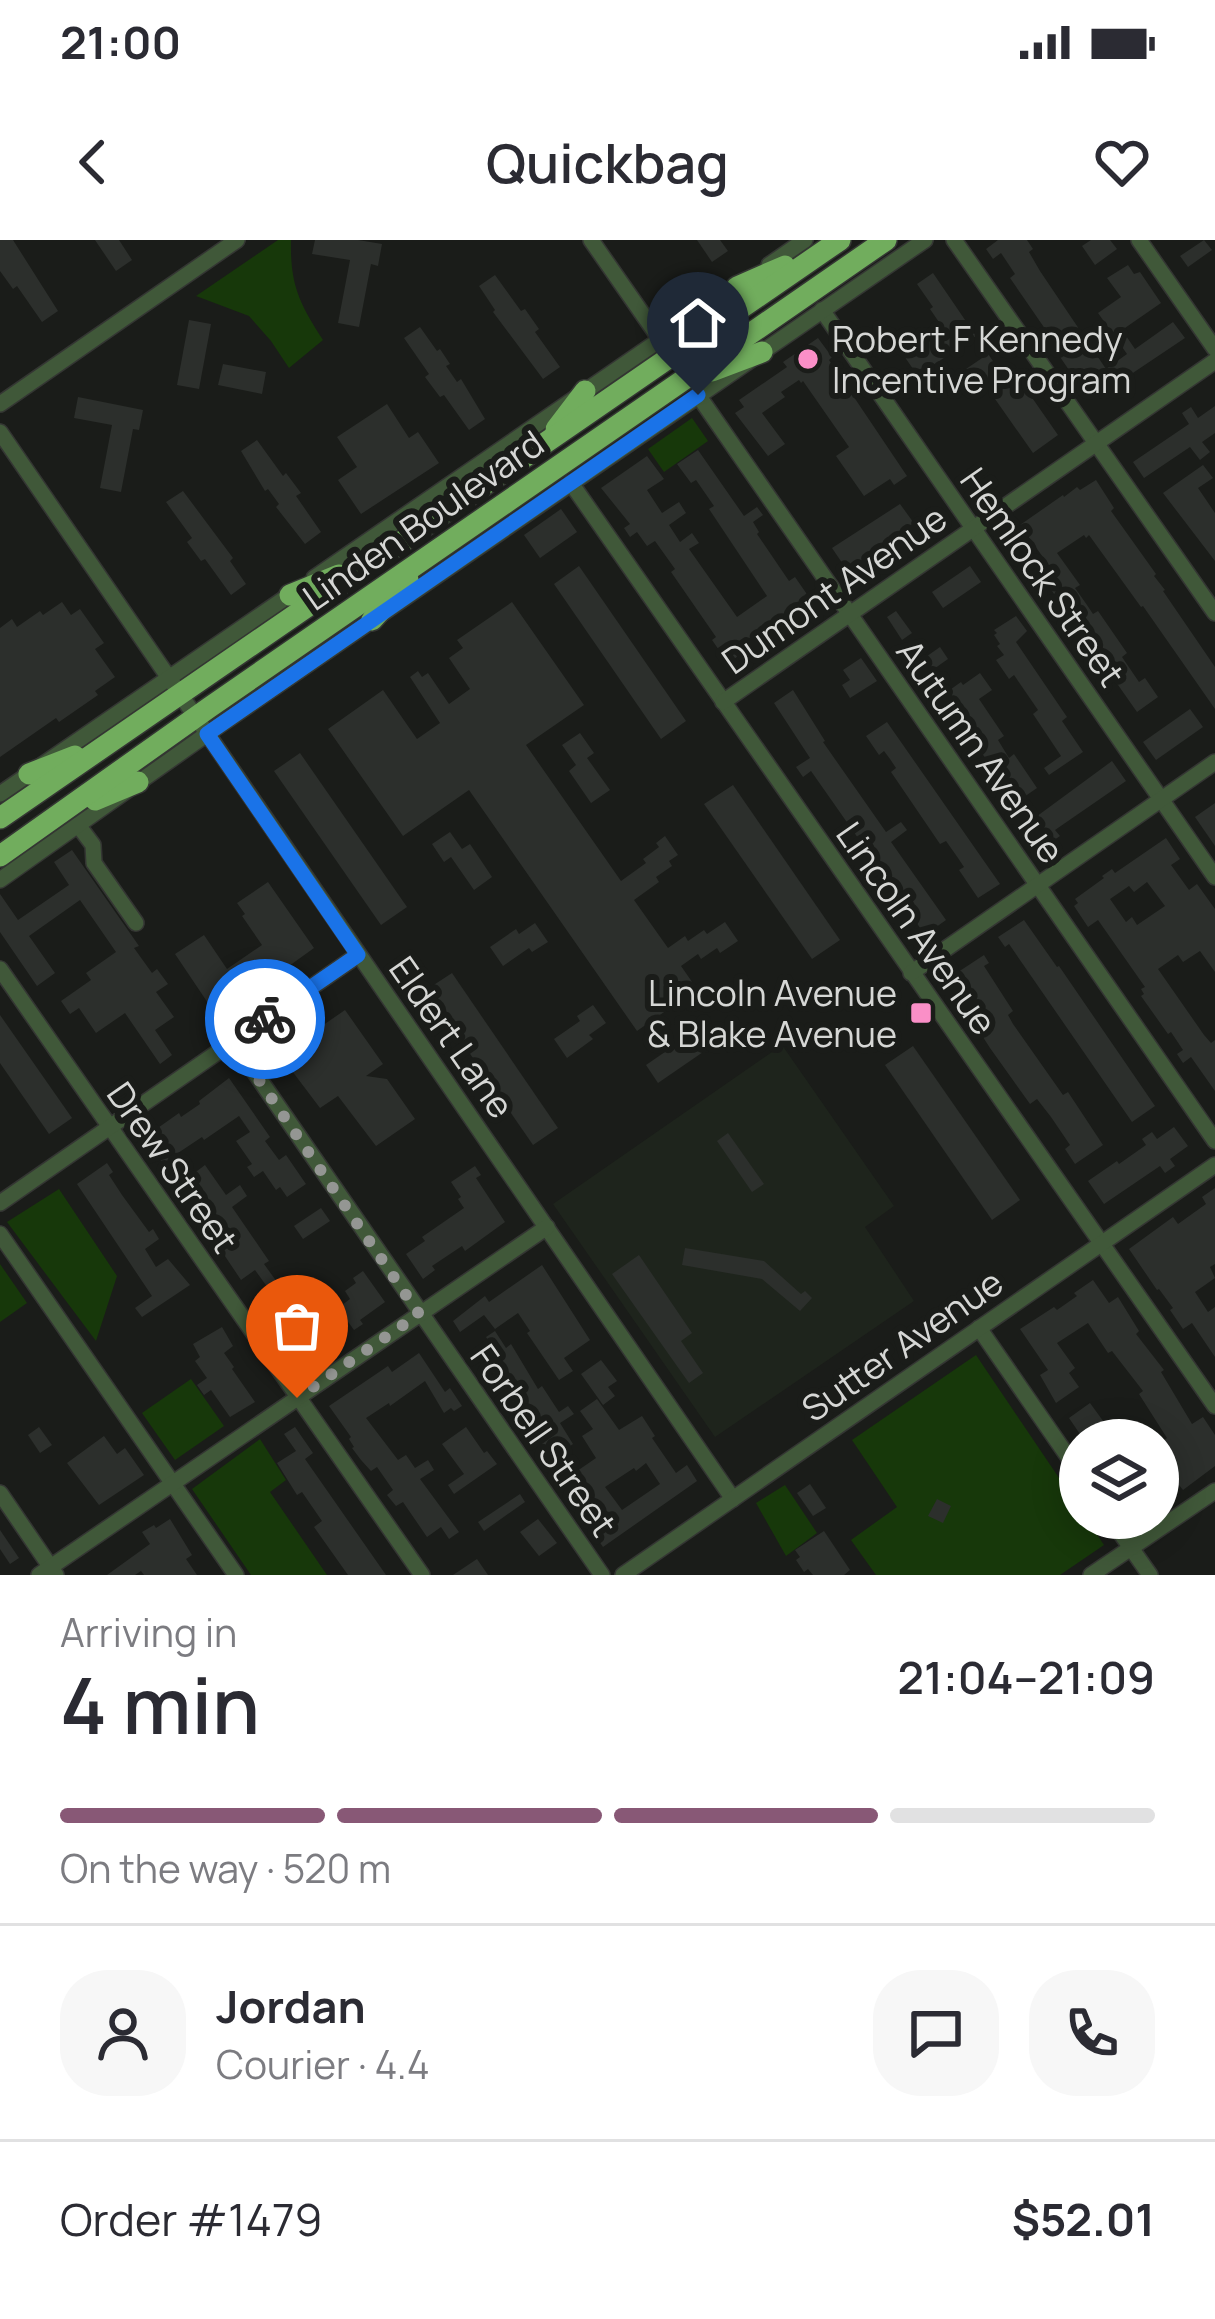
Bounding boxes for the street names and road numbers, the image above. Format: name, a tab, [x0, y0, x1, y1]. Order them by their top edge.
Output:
street label: Linden Boulevard	[293, 419, 553, 621]
street label: Hemlock Street	[949, 458, 1137, 696]
street label: Dumont Avenue	[712, 493, 956, 685]
street label: Autumn Avenue	[886, 629, 1076, 873]
street label: Lincoln Avenue	[826, 812, 1008, 1044]
street label: Eldert Lane	[378, 947, 526, 1127]
street label: Drew Street	[96, 1072, 250, 1262]
street label: Sutter Avenue	[792, 1258, 1012, 1432]
street label: Forbell Street	[460, 1334, 628, 1546]

